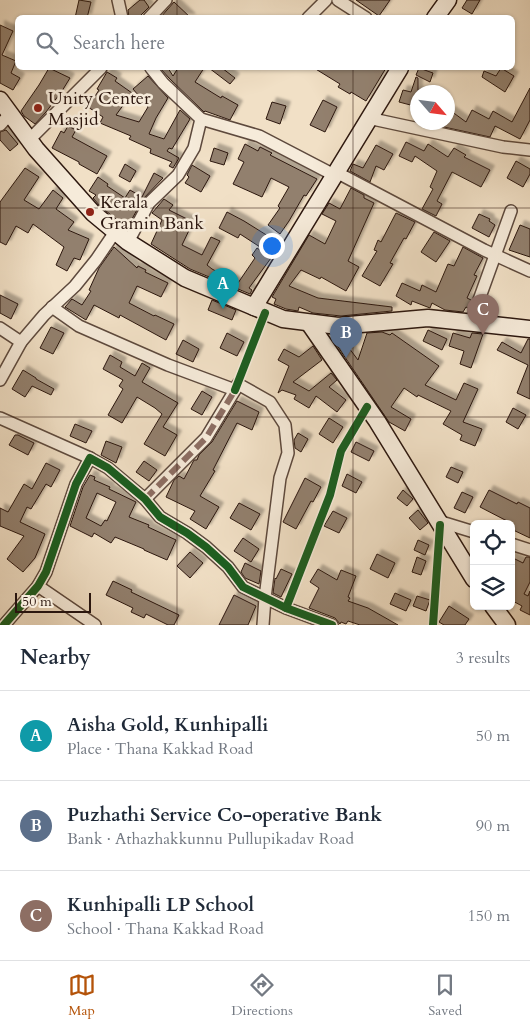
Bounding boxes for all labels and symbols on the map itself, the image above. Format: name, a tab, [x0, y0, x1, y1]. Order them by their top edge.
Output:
north arrow	[410, 85, 455, 130]
place label: Unity Center Masjid	[48, 86, 151, 132]
marker: Unity Center Masjid	[32, 102, 44, 114]
place label: Kerala Gramin Bank	[100, 190, 204, 236]
marker: Kerala Gramin Bank	[84, 206, 96, 218]
your location	[259, 233, 285, 259]
pin: A	[207, 268, 239, 309]
pin: C	[467, 294, 499, 335]
pin: B	[330, 317, 362, 358]
scale bar	[15, 590, 91, 613]

